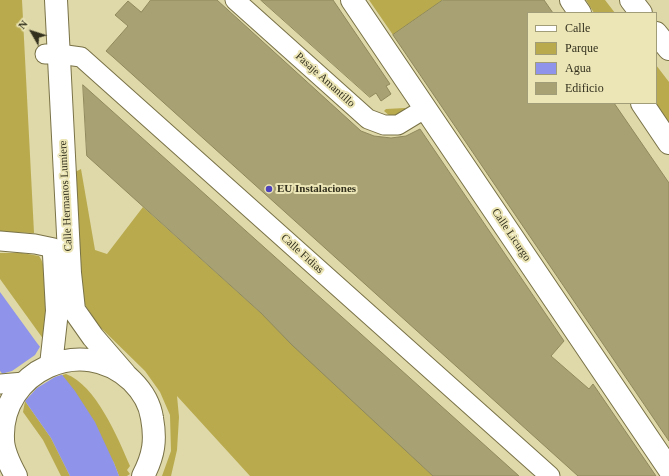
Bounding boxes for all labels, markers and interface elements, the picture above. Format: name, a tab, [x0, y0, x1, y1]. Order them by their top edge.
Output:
north arrow	[12, 12, 52, 52]
legend	[527, 12, 657, 104]
text: N	[16, 18, 30, 31]
text: Calle	[565, 21, 590, 35]
text: Parque	[565, 41, 598, 55]
street label: Pasaje Amantillo	[293, 50, 357, 110]
text: Agua	[565, 61, 591, 75]
text: Edificio	[565, 81, 604, 95]
street label: Calle Hermanos Lumiere	[56, 140, 76, 252]
place label: EU Instalaciones	[277, 182, 356, 196]
marker: EU Instalaciones	[264, 184, 274, 194]
street label: Calle Licurgo	[489, 206, 533, 264]
street label: Calle Fidias	[278, 231, 326, 277]

